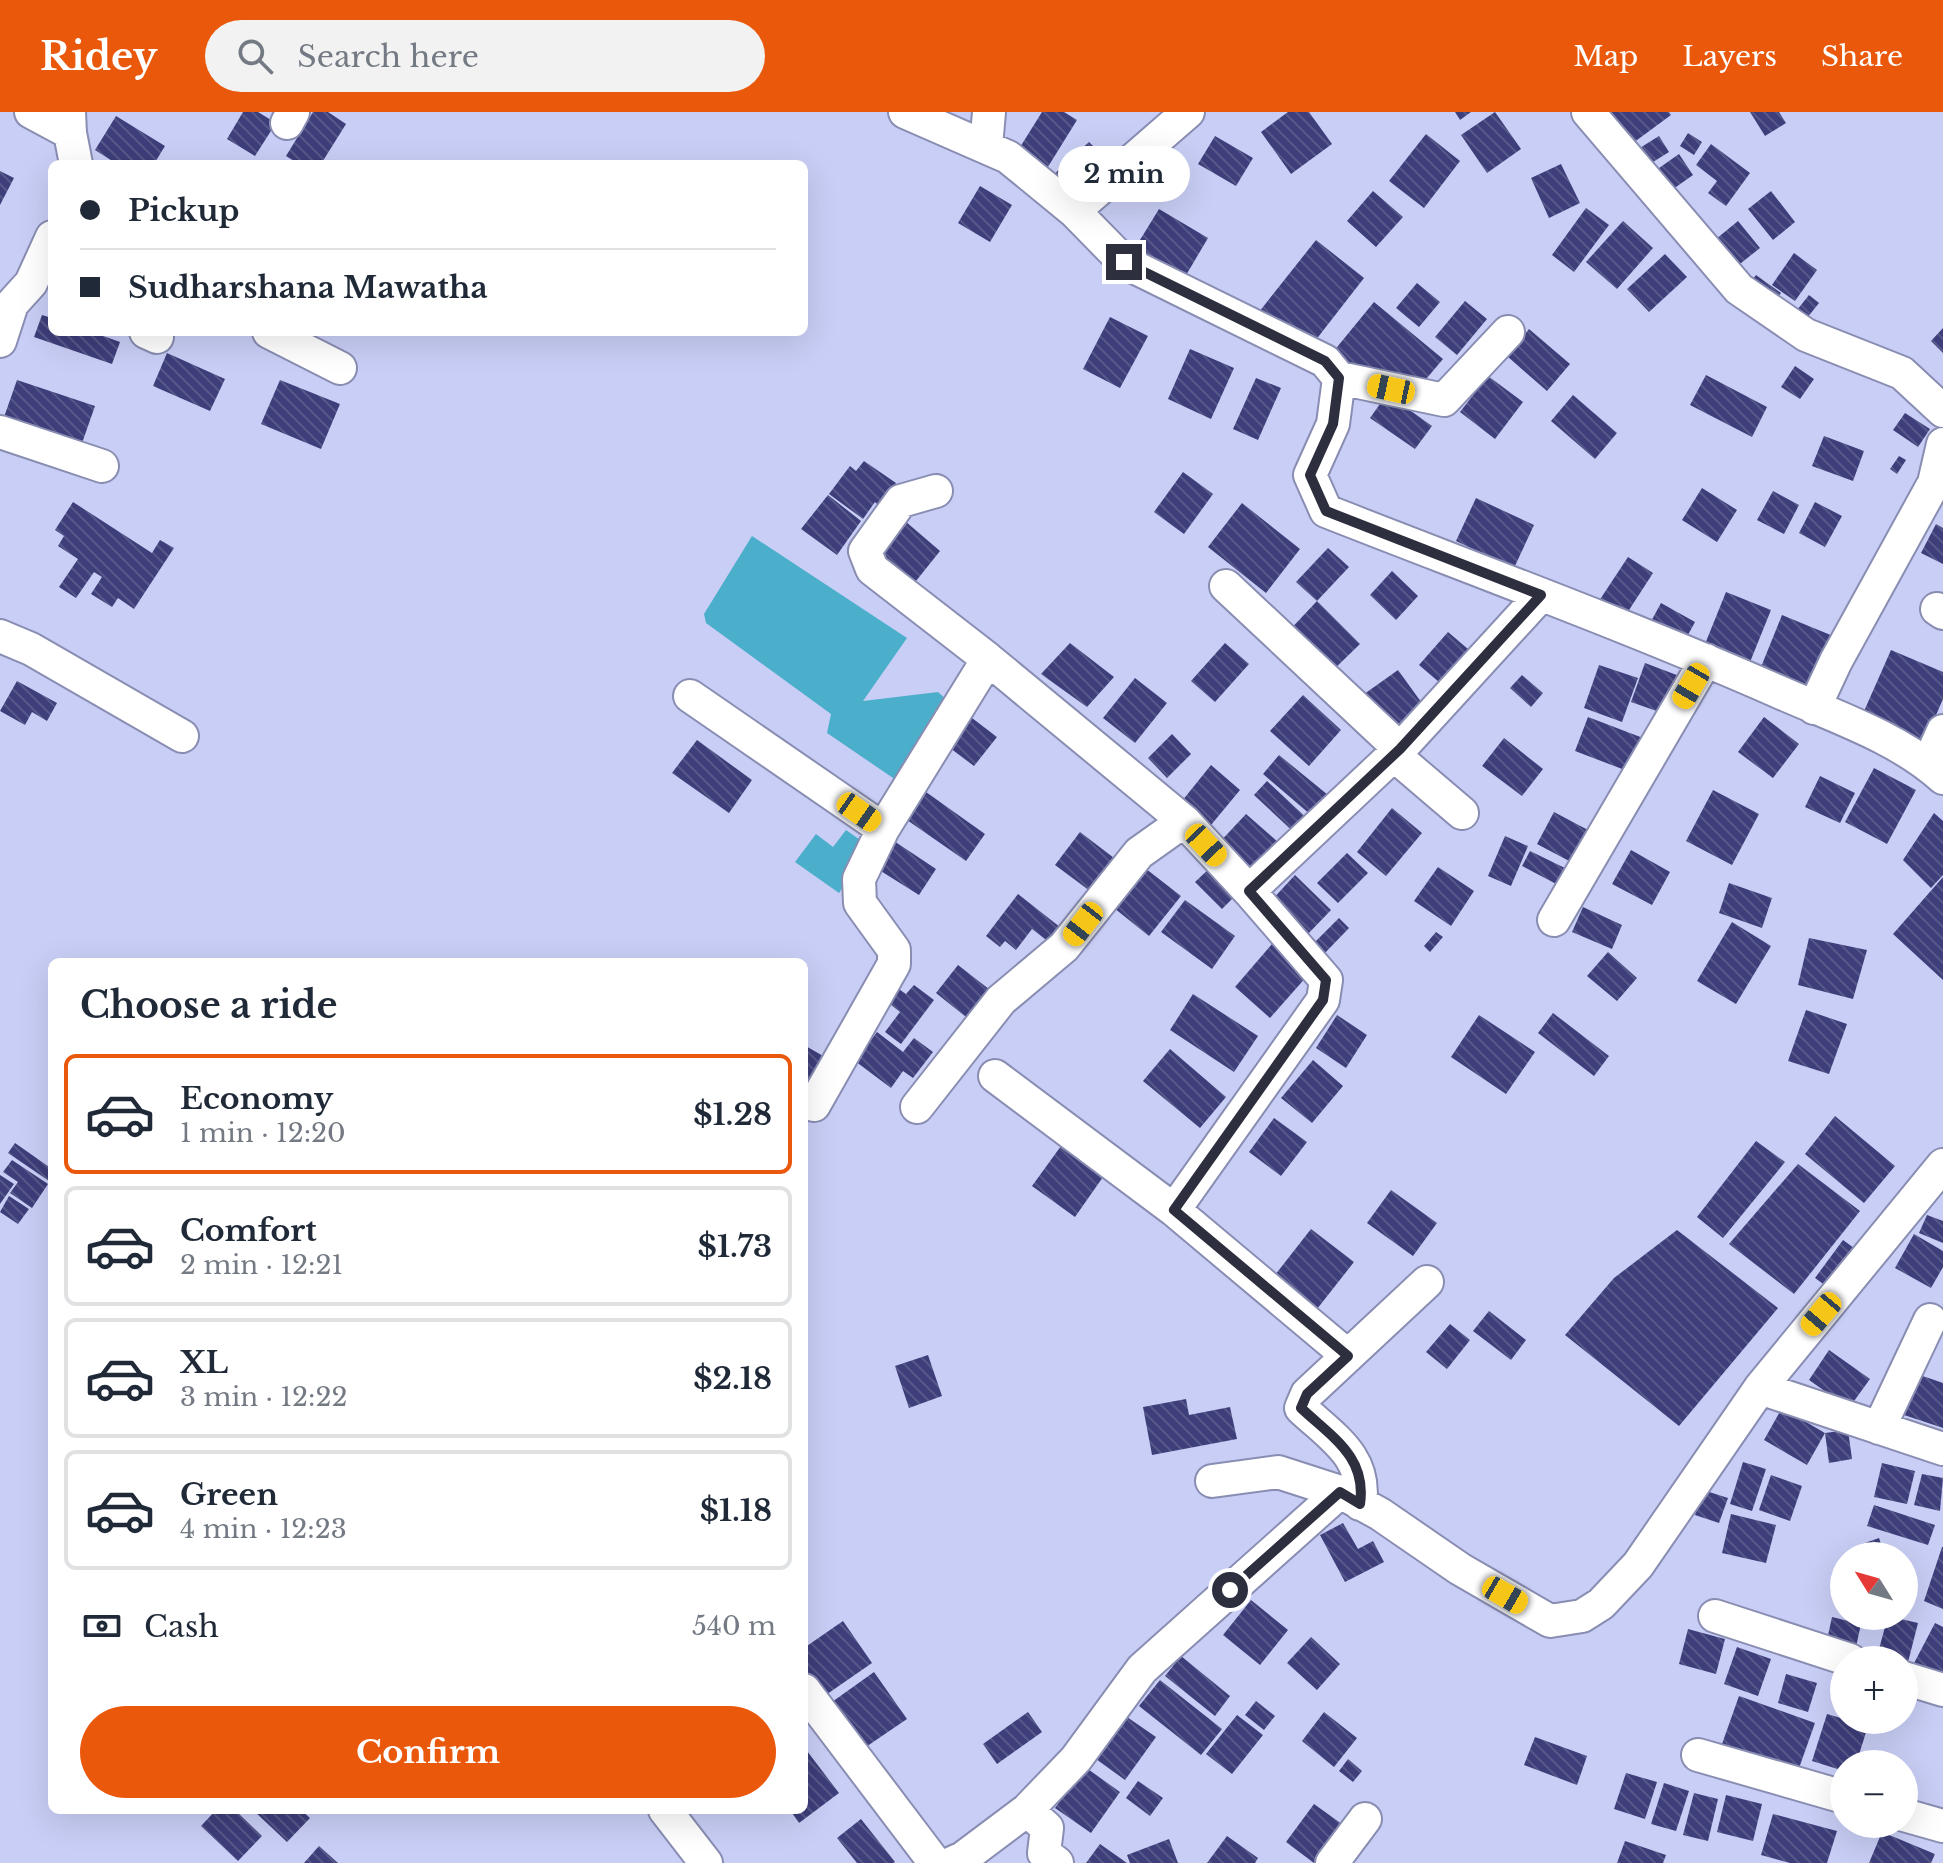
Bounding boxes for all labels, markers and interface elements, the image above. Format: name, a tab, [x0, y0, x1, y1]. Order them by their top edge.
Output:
search box	[205, 20, 765, 92]
text: Ridey	[40, 33, 157, 80]
icon: search	[233, 34, 277, 78]
text: Search here	[297, 38, 479, 75]
text: Map	[1573, 39, 1638, 74]
text: Layers	[1682, 39, 1777, 74]
text: Share	[1821, 39, 1903, 74]
callout: 2 min	[1058, 146, 1190, 202]
text: 2 min	[1084, 158, 1164, 190]
text: Pickup	[128, 192, 239, 229]
route end	[1106, 244, 1142, 280]
text: Sudharshana Mawatha	[128, 269, 488, 306]
car	[1365, 372, 1417, 406]
car	[1669, 659, 1713, 713]
car	[832, 788, 886, 836]
car	[1181, 819, 1231, 871]
car	[1059, 898, 1107, 950]
text: Choose a ride	[80, 983, 337, 1028]
icon: car	[84, 1078, 156, 1150]
text: Economy	[180, 1080, 333, 1117]
text: $1.28	[693, 1096, 772, 1133]
text: 1 min · 12:20	[180, 1117, 346, 1149]
icon: car	[84, 1210, 156, 1282]
text: Comfort	[180, 1212, 317, 1249]
text: $1.73	[698, 1228, 772, 1265]
text: 2 min · 12:21	[180, 1249, 343, 1281]
car	[1796, 1288, 1846, 1340]
icon: car	[84, 1342, 156, 1414]
text: XL	[180, 1344, 228, 1381]
text: $2.18	[693, 1360, 772, 1397]
text: 3 min · 12:22	[180, 1381, 348, 1413]
icon: car	[84, 1474, 156, 1546]
text: Green	[180, 1476, 278, 1513]
text: $1.18	[700, 1492, 772, 1529]
text: 4 min · 12:23	[180, 1513, 347, 1545]
north arrow	[1830, 1542, 1918, 1630]
map controls	[1830, 1542, 1918, 1838]
route start	[1212, 1572, 1248, 1608]
car	[1478, 1573, 1532, 1617]
icon: cash	[80, 1604, 124, 1648]
text: Cash	[144, 1608, 219, 1645]
text: 540 m	[692, 1610, 776, 1642]
button: +	[1830, 1646, 1918, 1734]
button: Confirm	[80, 1706, 776, 1798]
button: −	[1830, 1750, 1918, 1838]

